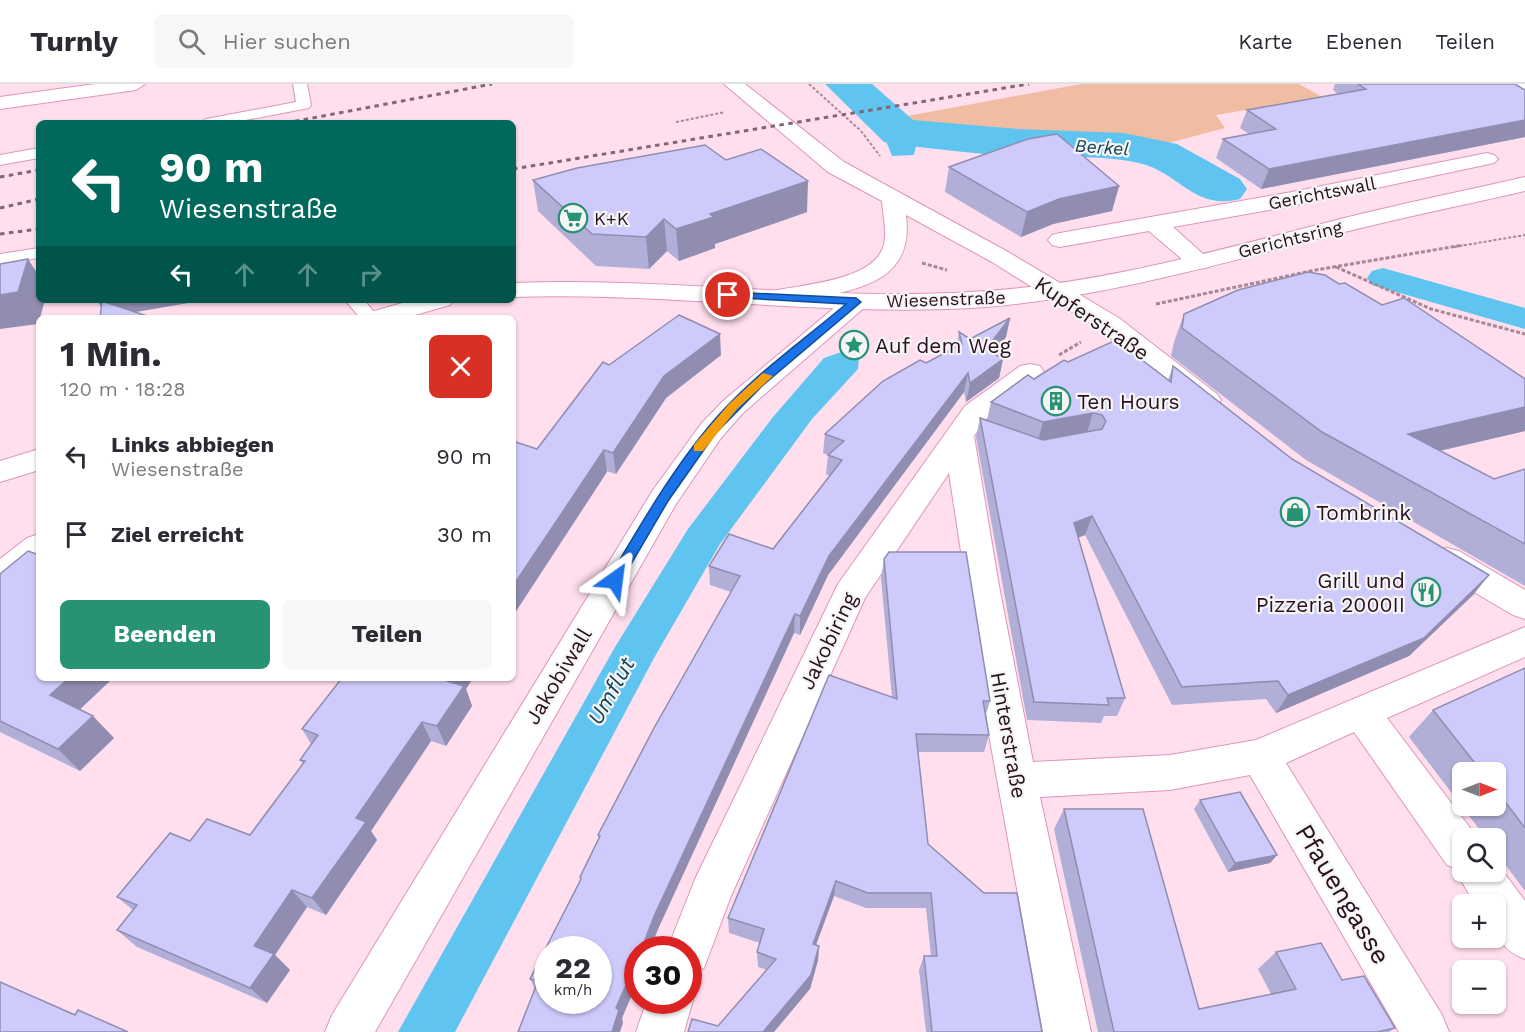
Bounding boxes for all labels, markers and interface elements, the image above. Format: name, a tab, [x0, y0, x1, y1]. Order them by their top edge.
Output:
search box	[154, 14, 574, 68]
text: Turnly	[30, 25, 118, 58]
icon: search	[175, 25, 208, 58]
text: Hier suchen	[223, 29, 351, 54]
text: Karte	[1238, 29, 1293, 54]
text: Ebenen	[1326, 29, 1402, 54]
text: Teilen	[1435, 29, 1495, 54]
water label: Berkel	[1074, 135, 1130, 159]
text: 90 m	[159, 143, 263, 192]
icon: left	[60, 144, 138, 222]
street label: Gerichtswall	[1266, 172, 1378, 214]
text: Wiesenstraße	[159, 193, 338, 225]
supermarket icon: K+K	[557, 202, 589, 234]
place label: K+K	[594, 208, 629, 229]
street label: Gerichtsring	[1236, 216, 1345, 262]
icon: left	[165, 258, 198, 291]
icon: ahead	[228, 258, 261, 291]
icon: ahead	[291, 258, 324, 291]
icon: right	[354, 258, 387, 291]
pin	[702, 269, 753, 320]
street label: Kupferstraße	[1030, 271, 1154, 365]
icon: arrive	[711, 278, 744, 311]
street label: Wiesenstraße	[886, 286, 1006, 312]
place icon: Auf dem Weg	[838, 329, 870, 361]
text: 1 Min.	[60, 333, 162, 375]
place label: Auf dem Weg	[875, 333, 1012, 358]
button: close	[429, 335, 492, 398]
text: 120 m · 18:28	[60, 377, 186, 401]
building icon: Ten Hours	[1040, 385, 1072, 417]
place label: Ten Hours	[1077, 389, 1180, 414]
text: Links abbiegen	[111, 432, 274, 457]
icon: left	[60, 440, 93, 473]
text: 90 m	[436, 444, 492, 469]
text: Wiesenstraße	[111, 457, 244, 481]
shop icon: Tombrink	[1279, 496, 1311, 528]
place label: Tombrink	[1316, 500, 1411, 525]
icon: arrive	[60, 518, 93, 551]
text: Ziel erreicht	[111, 522, 244, 547]
text: 30 m	[437, 522, 492, 547]
position arrow	[583, 548, 647, 612]
place label: Grill und Pizzeria 2000II	[1256, 568, 1405, 617]
restaurant icon: Grill und Pizzeria 2000II	[1410, 576, 1442, 608]
street label: Jakobiring	[794, 588, 863, 693]
button: Beenden	[60, 600, 270, 669]
button: Teilen	[282, 600, 492, 669]
street label: Jakobiwall	[519, 623, 597, 729]
water label: Umflut	[582, 652, 640, 729]
street label: Hinterstraße	[986, 670, 1032, 800]
north arrow	[1452, 762, 1506, 816]
map controls	[1452, 762, 1506, 1014]
street label: Pfauengasse	[1289, 819, 1397, 969]
button: search	[1452, 828, 1506, 882]
button: +	[1452, 894, 1506, 948]
speed limit sign: 30	[624, 936, 702, 1014]
text: 22	[555, 950, 591, 985]
button: −	[1452, 960, 1506, 1014]
text: km/h	[554, 981, 592, 999]

